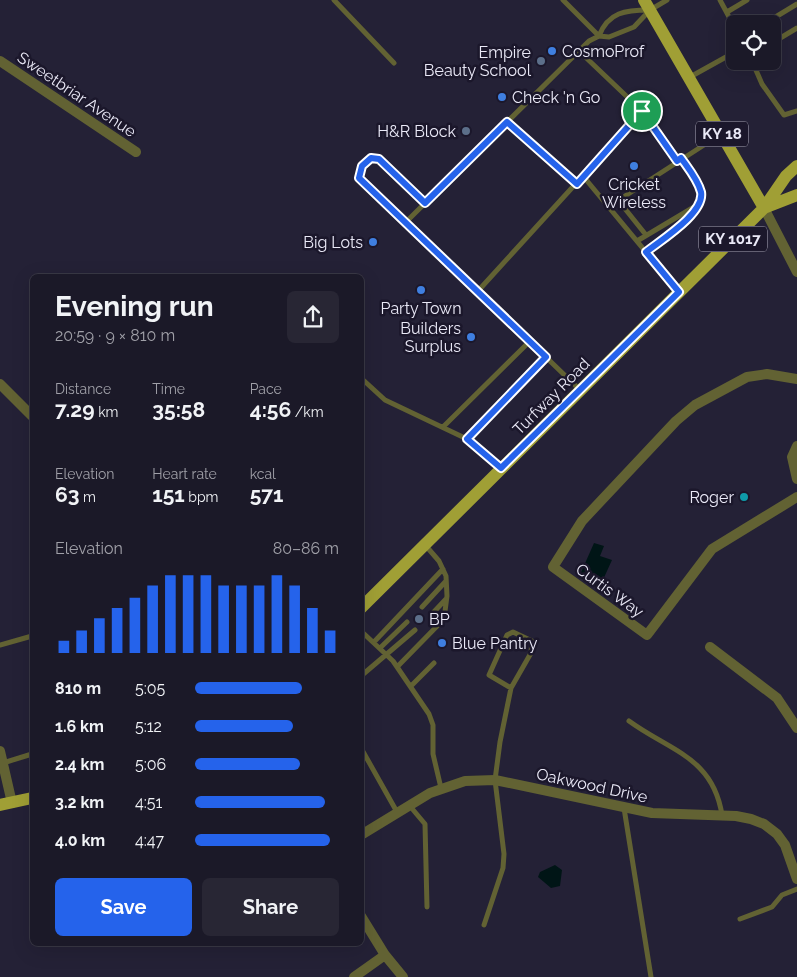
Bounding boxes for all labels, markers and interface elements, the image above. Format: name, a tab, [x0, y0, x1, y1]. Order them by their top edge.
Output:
map controls	[726, 15, 781, 70]
button: locate	[726, 15, 781, 70]
place label: CosmoProf	[562, 42, 645, 61]
place label: Empire Beauty School	[424, 43, 532, 80]
marker: CosmoProf	[546, 45, 558, 57]
street label: Sweetbriar Avenue	[14, 48, 140, 141]
marker: Empire Beauty School	[535, 55, 547, 67]
place label: Check 'n Go	[512, 88, 600, 107]
pin	[621, 90, 663, 132]
marker: Check 'n Go	[496, 91, 508, 103]
icon: arrive	[628, 97, 656, 125]
place label: H&R Block	[377, 122, 457, 141]
road number: KY 18	[696, 122, 748, 146]
marker: H&R Block	[460, 125, 472, 137]
marker: Cricket Wireless	[628, 160, 640, 172]
place label: Cricket Wireless	[602, 175, 666, 212]
road number: KY 1017	[699, 226, 767, 252]
place label: Big Lots	[303, 233, 363, 252]
marker: Big Lots	[367, 236, 379, 248]
marker: Party Town	[415, 284, 427, 296]
text: Evening run	[55, 290, 214, 323]
button: share	[287, 291, 339, 343]
place label: Party Town	[381, 299, 461, 318]
place label: Builders Surplus	[400, 319, 461, 356]
text: 20:59 · 9 × 810 m	[55, 326, 175, 345]
marker: Builders Surplus	[465, 331, 477, 343]
street label: Turfway Road	[509, 354, 594, 439]
text: Distance	[55, 381, 111, 397]
text: Time	[152, 381, 185, 397]
text: Pace	[250, 381, 282, 397]
text: 7.29	[55, 397, 95, 422]
text: 35:58	[152, 397, 205, 422]
text: 4:56	[250, 397, 291, 422]
text: km	[95, 404, 118, 420]
text: /km	[291, 404, 324, 420]
text: Elevation	[55, 466, 114, 482]
text: Heart rate	[152, 466, 217, 482]
text: kcal	[250, 466, 276, 482]
text: 63	[55, 482, 79, 507]
text: 151	[152, 482, 185, 507]
text: 571	[250, 482, 283, 507]
place label: Roger	[689, 488, 734, 507]
text: m	[79, 489, 96, 505]
text: bpm	[185, 489, 218, 505]
marker: Roger	[738, 491, 750, 503]
text: Elevation	[55, 539, 123, 558]
text: 80–86 m	[273, 539, 339, 558]
street label: Curtis Way	[572, 559, 648, 622]
place label: BP	[429, 610, 450, 629]
marker: BP	[413, 613, 425, 625]
place label: Blue Pantry	[452, 634, 538, 653]
marker: Blue Pantry	[436, 637, 448, 649]
text: 810 m	[55, 679, 101, 698]
text: 5:05	[135, 679, 165, 698]
text: 1.6 km	[55, 717, 104, 736]
text: 5:12	[135, 717, 162, 736]
text: 2.4 km	[55, 755, 104, 774]
text: 5:06	[135, 755, 166, 774]
street label: Oakwood Drive	[535, 764, 649, 807]
text: 3.2 km	[55, 793, 104, 812]
text: 4:51	[135, 793, 162, 812]
text: 4.0 km	[55, 831, 105, 850]
text: 4:47	[135, 831, 164, 850]
button: Save	[55, 878, 192, 936]
button: Share	[202, 878, 339, 936]

